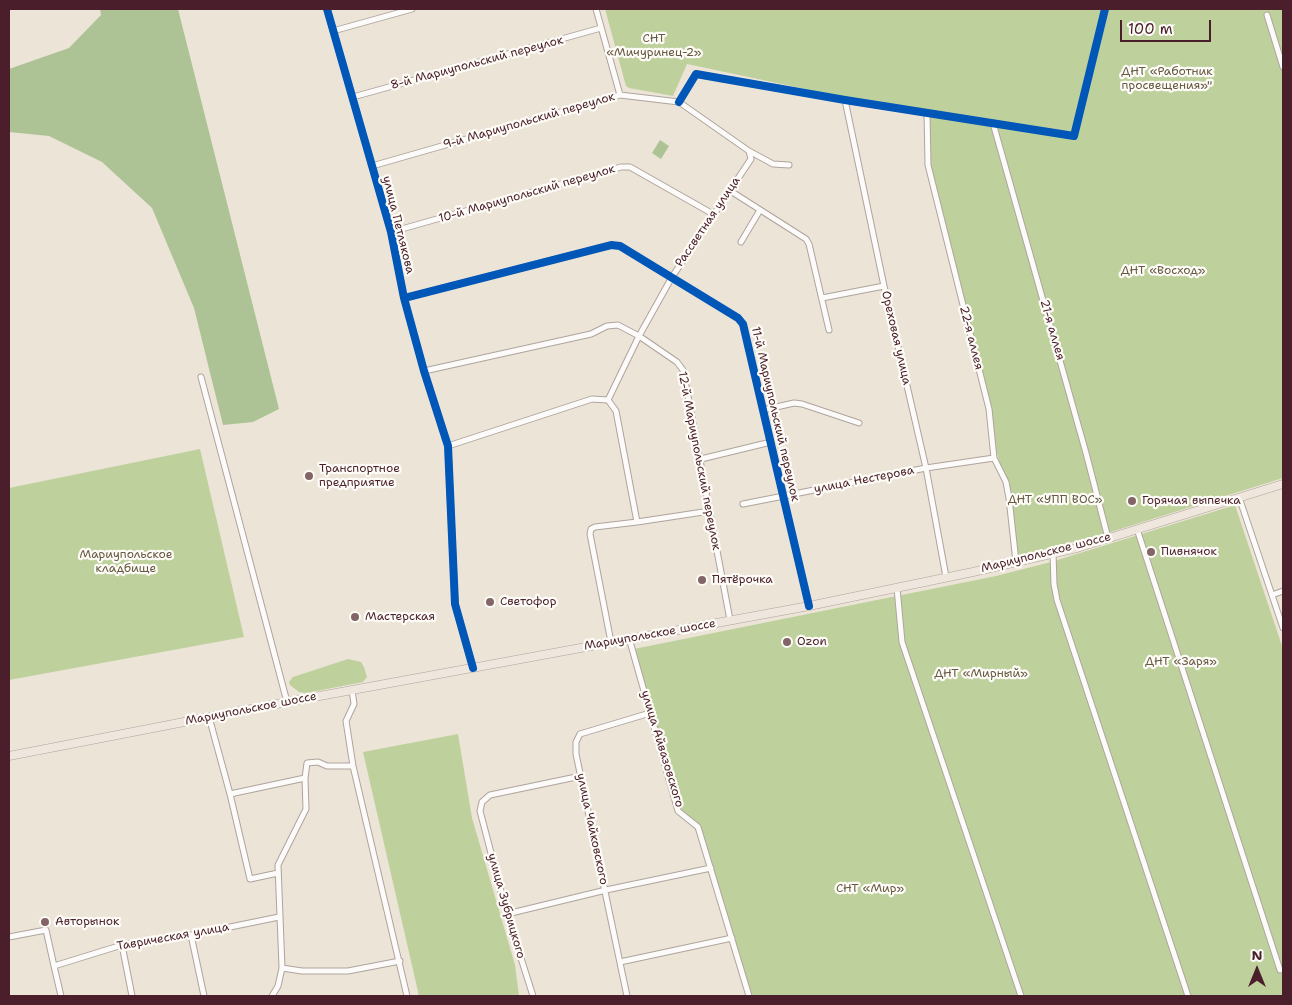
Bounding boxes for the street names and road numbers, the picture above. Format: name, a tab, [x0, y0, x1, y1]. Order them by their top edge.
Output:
street label: 8-й Мариупольский переулок	[389, 33, 565, 93]
street label: 9-й Мариупольский переулок	[441, 90, 617, 152]
street label: 10-й Мариупольский переулок	[437, 162, 617, 226]
street label: улица Петлякова	[379, 174, 417, 276]
street label: Рассветная улица	[672, 174, 744, 270]
street label: Ореховая улица	[878, 289, 914, 387]
street label: 21-я аллея	[1036, 298, 1068, 362]
street label: 22-я аллея	[956, 305, 986, 371]
street label: 11-й Мариупольский переулок	[748, 325, 802, 503]
street label: 12-й Мариупольский переулок	[675, 370, 723, 552]
street label: улица Нестерова	[813, 463, 915, 497]
street label: Мариупольское шоссе	[980, 530, 1112, 576]
street label: Мариупольское шоссе	[583, 616, 717, 654]
street label: Мариупольское шоссе	[184, 689, 318, 729]
street label: улица Айвазовского	[637, 689, 687, 809]
street label: улица Чайковского	[573, 772, 611, 886]
street label: улица Зубрицкого	[484, 852, 528, 960]
street label: Таврическая улица	[116, 920, 230, 954]

